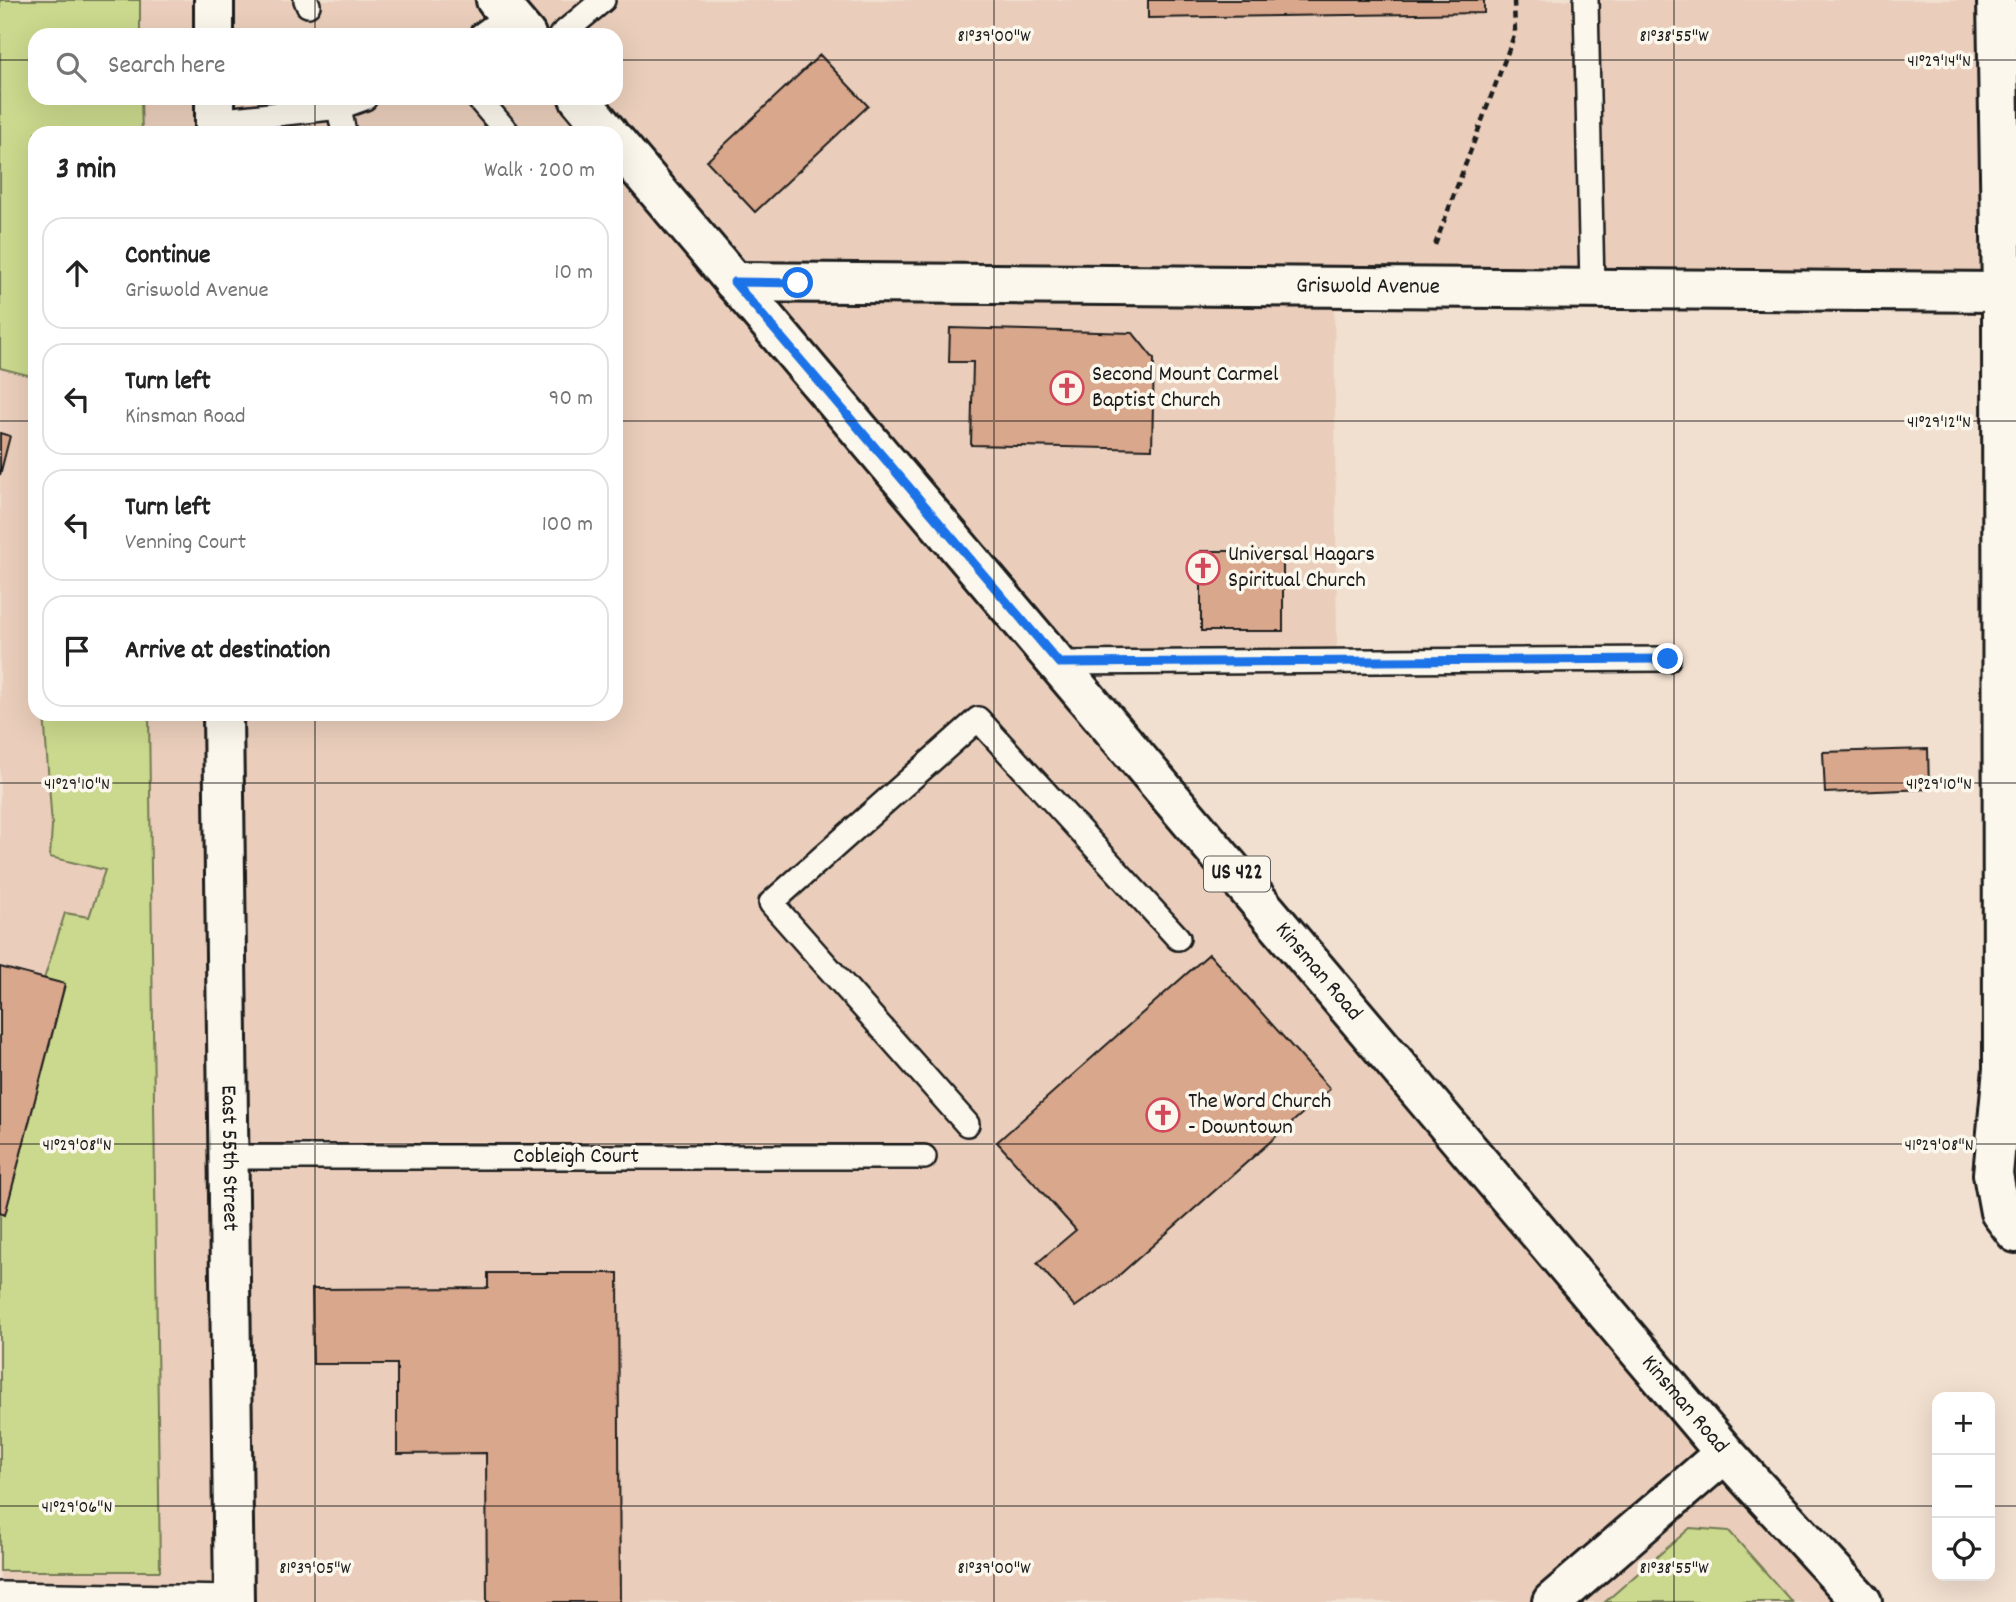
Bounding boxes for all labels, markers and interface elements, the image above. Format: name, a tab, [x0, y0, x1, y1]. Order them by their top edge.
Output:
text: 81°39'00"W	[957, 25, 1031, 50]
text: 81°38'55"W	[1639, 25, 1709, 50]
search box	[28, 28, 623, 105]
icon: search	[52, 48, 90, 86]
text: Search here	[108, 48, 226, 85]
text: 41°29'14"N	[1907, 50, 1971, 75]
text: 3 min	[56, 150, 116, 193]
text: Walk · 200 m	[484, 155, 595, 188]
text: Continue	[125, 238, 210, 275]
icon: ahead	[58, 254, 96, 292]
text: 10 m	[554, 257, 593, 290]
route start	[782, 267, 813, 298]
street label: Griswold Avenue	[1296, 270, 1440, 304]
text: Griswold Avenue	[125, 275, 269, 308]
place label: Second Mount Carmel Baptist Church	[1092, 359, 1279, 418]
text: Turn left	[125, 364, 211, 401]
church icon: Second Mount Carmel Baptist Church	[1048, 369, 1086, 407]
icon: left	[58, 380, 96, 418]
text: 90 m	[549, 383, 593, 416]
text: Kinsman Road	[125, 401, 246, 434]
text: 41°29'12"N	[1907, 411, 1971, 436]
text: Turn left	[125, 490, 211, 527]
icon: left	[58, 506, 96, 544]
text: 100 m	[542, 509, 593, 542]
text: Venning Court	[125, 527, 246, 560]
place label: Universal Hagars Spiritual Church	[1228, 539, 1375, 598]
church icon: Universal Hagars Spiritual Church	[1184, 549, 1222, 587]
icon: arrive	[58, 632, 96, 670]
text: Arrive at destination	[125, 633, 330, 670]
route end	[1652, 643, 1683, 674]
text: 41°29'10"N	[44, 773, 110, 798]
text: 41°29'10"N	[1906, 773, 1972, 798]
road number: US 422	[1204, 856, 1270, 892]
street label: Kinsman Road	[1266, 915, 1370, 1029]
street label: East 55th Street	[211, 1085, 246, 1231]
place label: The Word Church - Downtown	[1188, 1086, 1331, 1145]
church icon: The Word Church - Downtown	[1144, 1096, 1182, 1134]
text: 41°29'08"N	[42, 1134, 112, 1159]
text: 41°29'08"N	[1904, 1134, 1974, 1159]
street label: Cobleigh Court	[513, 1141, 639, 1174]
street label: Kinsman Road	[1633, 1348, 1736, 1462]
map controls	[1932, 1392, 1995, 1581]
button: +	[1932, 1392, 1995, 1455]
button: −	[1932, 1455, 1995, 1518]
text: 41°29'06"N	[42, 1496, 112, 1521]
button: locate	[1932, 1518, 1995, 1581]
text: 81°39'05"W	[279, 1557, 351, 1582]
text: 81°39'00"W	[957, 1557, 1031, 1582]
text: 81°38'55"W	[1639, 1557, 1709, 1582]

